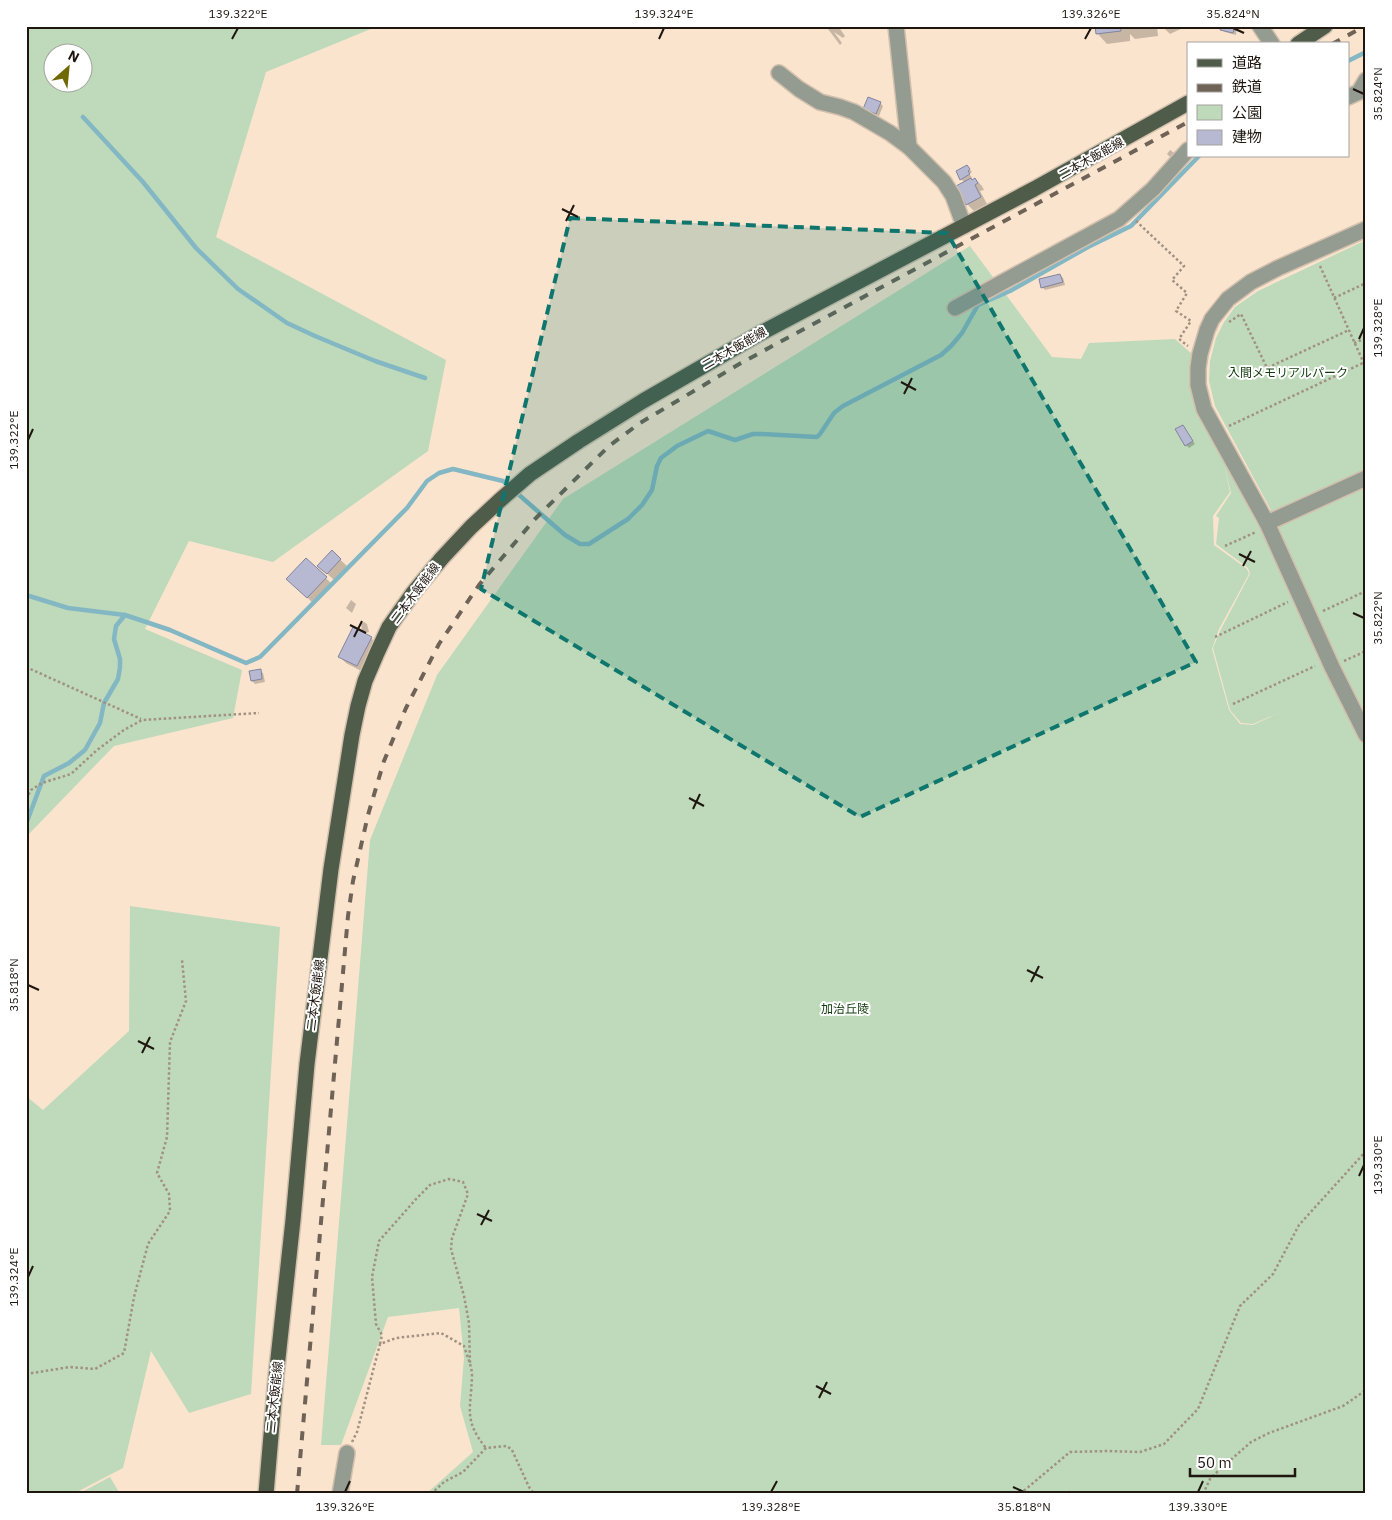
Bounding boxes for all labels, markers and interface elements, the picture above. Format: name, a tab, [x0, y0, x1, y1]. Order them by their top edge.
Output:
text: 139.322°E	[208, 6, 268, 21]
text: 139.324°E	[634, 6, 694, 21]
text: 139.326°E	[1061, 6, 1121, 21]
text: 35.824°N	[1206, 6, 1260, 21]
north arrow	[42, 42, 92, 92]
legend	[1187, 42, 1350, 158]
text: N	[65, 46, 83, 67]
text: 道路	[1232, 53, 1262, 72]
text: 35.824°N	[1370, 67, 1385, 121]
text: 鉄道	[1232, 77, 1262, 96]
text: 公園	[1232, 103, 1262, 122]
text: 建物	[1232, 127, 1262, 146]
street label: 二本木飯能線	[1056, 134, 1126, 182]
text: 139.328°E	[1370, 298, 1385, 358]
street label: 二本木飯能線	[699, 324, 769, 372]
park label: 入間メモリアルパーク	[1228, 365, 1348, 380]
text: 139.322°E	[6, 410, 21, 470]
street label: 二本木飯能線	[387, 560, 443, 626]
text: 35.822°N	[1370, 591, 1385, 645]
text: 35.818°N	[6, 958, 21, 1012]
street label: 二本木飯能線	[303, 958, 327, 1032]
park label: 加治丘陵	[821, 1001, 869, 1016]
text: 139.330°E	[1370, 1135, 1385, 1195]
text: 139.324°E	[6, 1247, 21, 1307]
street label: 二本木飯能線	[263, 1360, 285, 1434]
scale bar	[1190, 1445, 1294, 1477]
text: 50 m	[1197, 1453, 1232, 1472]
text: 139.326°E	[315, 1499, 375, 1514]
text: 139.328°E	[741, 1499, 801, 1514]
text: 35.818°N	[997, 1499, 1051, 1514]
text: 139.330°E	[1168, 1499, 1228, 1514]

